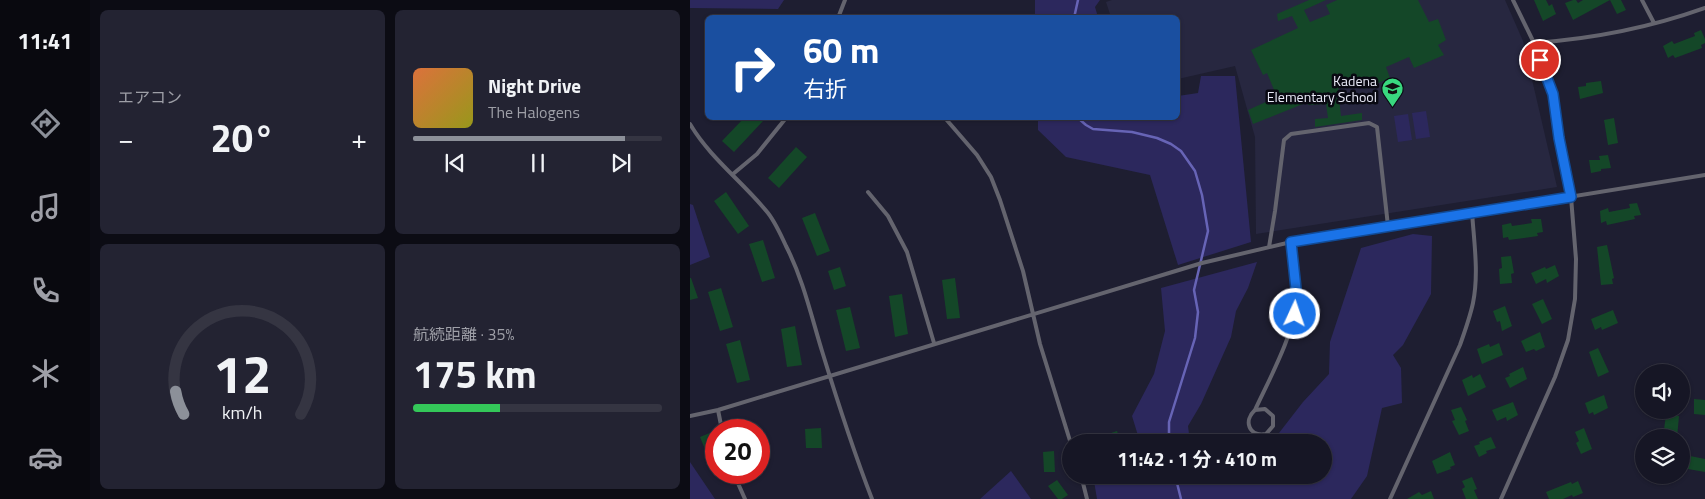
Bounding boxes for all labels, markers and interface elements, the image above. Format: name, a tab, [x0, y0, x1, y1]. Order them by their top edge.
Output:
text: 60 m	[803, 23, 879, 77]
text: 11:41	[18, 24, 72, 58]
icon: right	[720, 35, 785, 100]
pin	[1519, 39, 1561, 81]
icon: arrive	[1526, 46, 1554, 74]
place label: Kadena Elementary School	[1267, 70, 1377, 107]
text: Night Drive	[488, 71, 581, 100]
text: 右折	[803, 72, 847, 106]
school or university icon: Kadena Elementary School	[1381, 77, 1405, 108]
text: エアコン	[118, 85, 182, 109]
text: The Halogens	[488, 100, 580, 124]
icon: directions	[28, 106, 63, 141]
text: 20°	[211, 109, 274, 167]
text: −	[118, 117, 134, 160]
text: +	[351, 117, 367, 160]
icon: previous	[441, 149, 469, 177]
icon: pause	[524, 149, 552, 177]
icon: next	[607, 149, 635, 177]
icon: music	[28, 190, 63, 225]
icon: phone	[28, 273, 63, 308]
position arrow	[1268, 287, 1320, 339]
text: 航続距離 · 35%	[413, 322, 514, 346]
text: 12	[213, 334, 272, 413]
text: 175 km	[413, 345, 537, 403]
icon: climate	[28, 356, 63, 391]
map controls	[1635, 364, 1690, 484]
button: sound	[1635, 364, 1690, 419]
text: km/h	[222, 399, 263, 426]
speed limit sign: 20	[705, 419, 770, 484]
button: layers	[1635, 429, 1690, 484]
icon: car	[28, 440, 63, 475]
text: 11:42 · 1 分 · 410 m	[1117, 444, 1277, 473]

